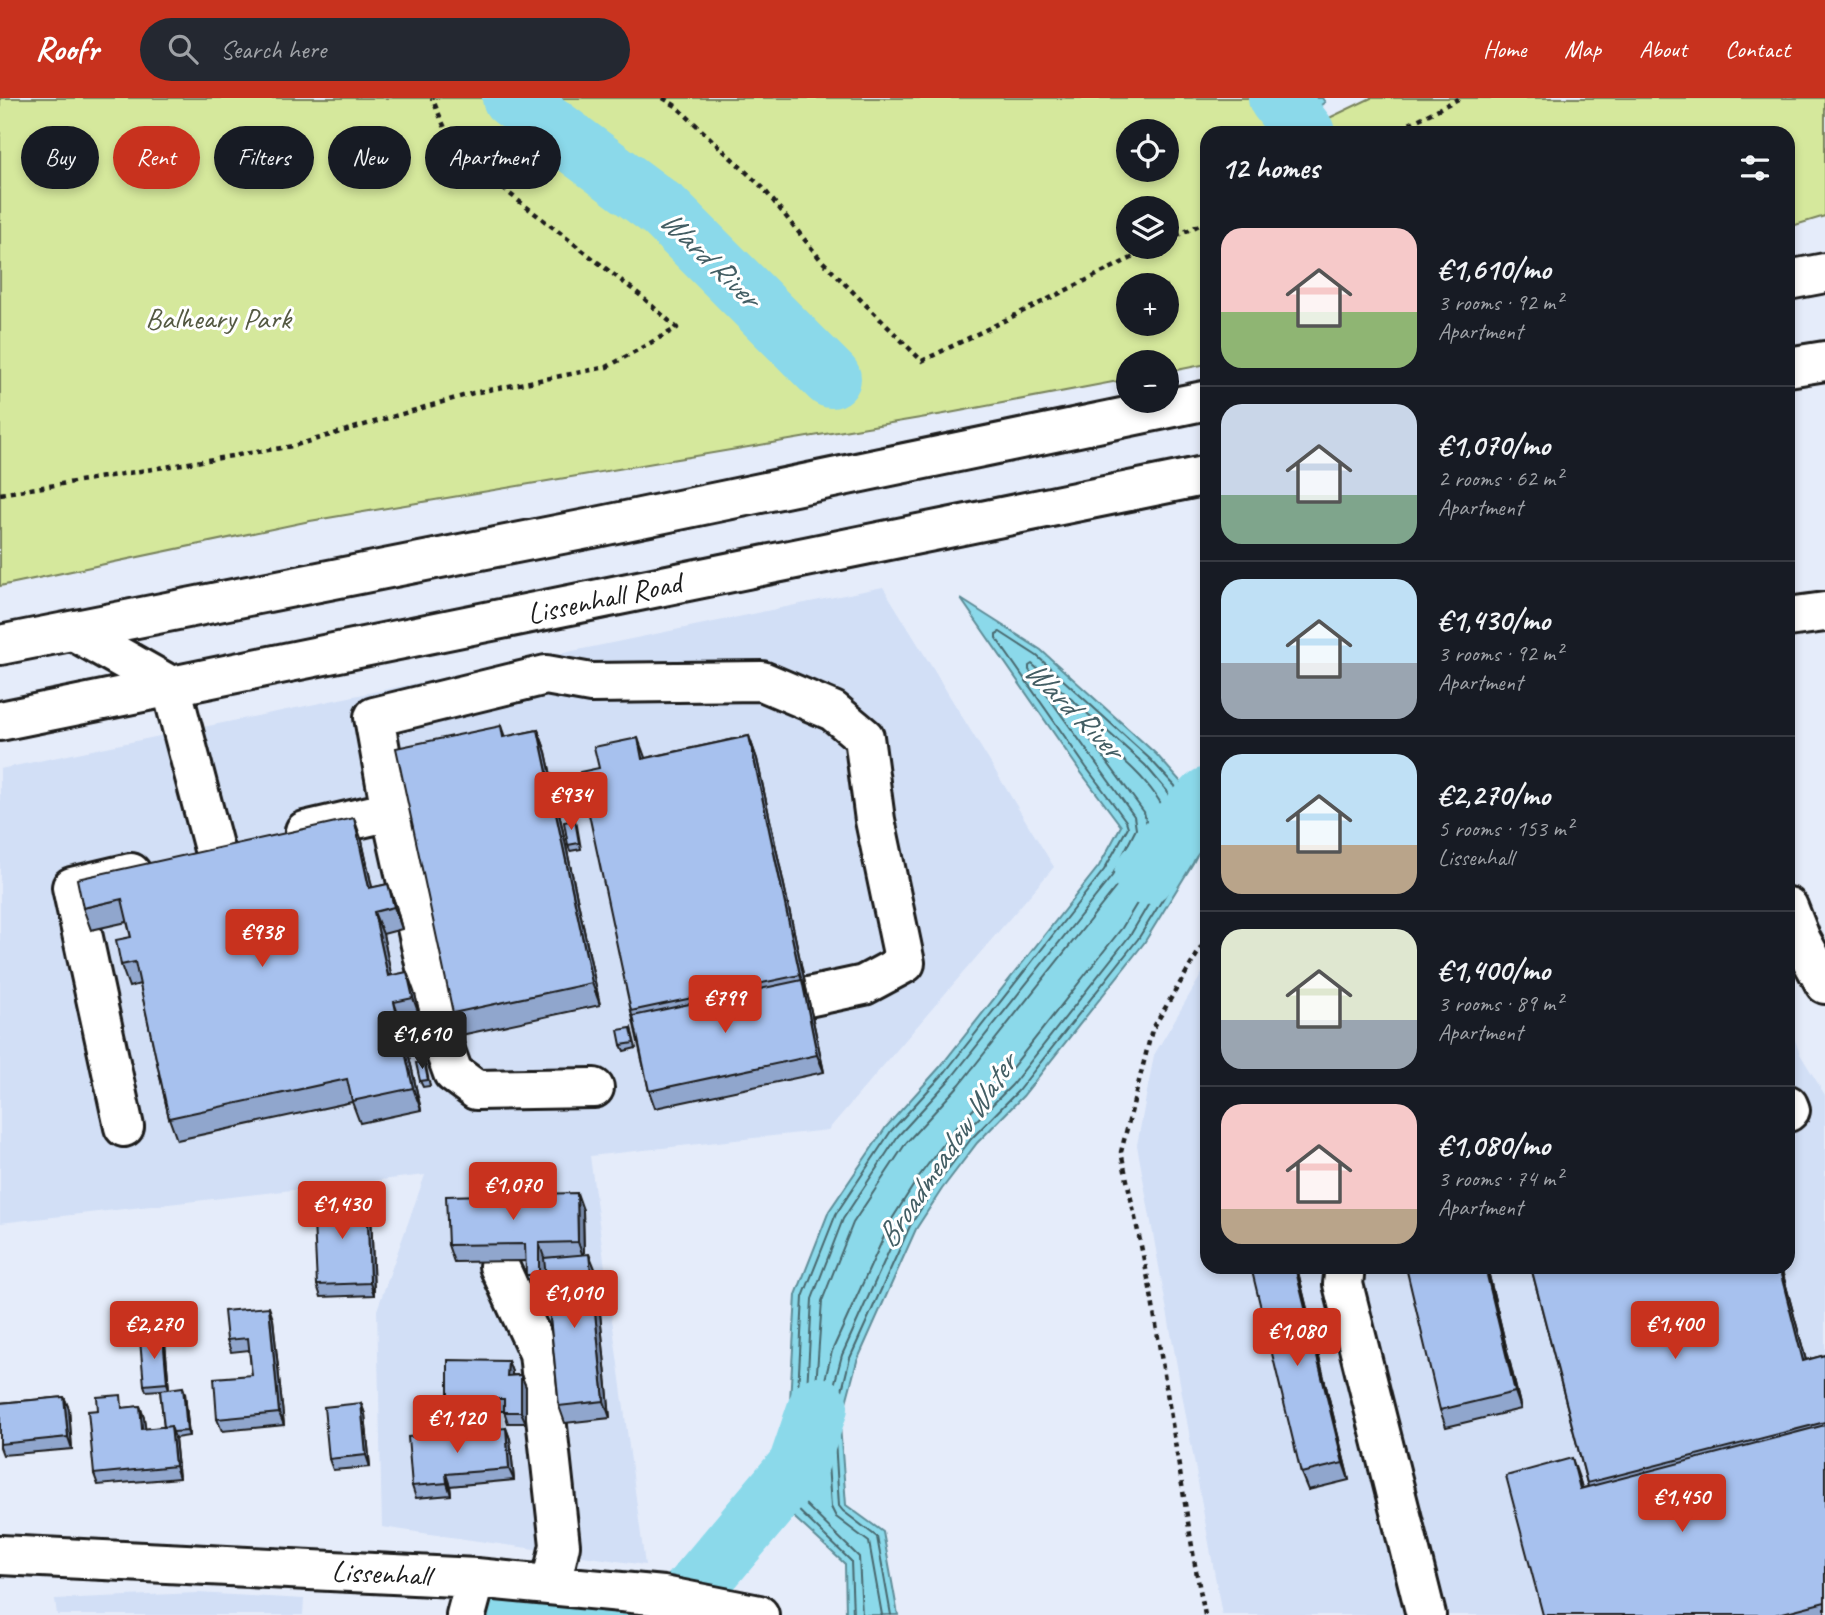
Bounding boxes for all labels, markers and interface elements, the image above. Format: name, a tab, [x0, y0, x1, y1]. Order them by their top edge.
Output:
search box	[140, 18, 630, 81]
text: Roofr	[35, 28, 98, 70]
icon: search	[164, 30, 202, 68]
text: Search here	[220, 33, 326, 66]
text: Home	[1483, 34, 1526, 64]
text: Map	[1564, 34, 1601, 64]
text: About	[1639, 34, 1687, 64]
text: Contact	[1725, 34, 1790, 64]
map controls	[1116, 119, 1179, 413]
button: locate	[1116, 119, 1179, 182]
chip: Buy	[21, 126, 99, 189]
chip: Rent	[113, 126, 200, 189]
chip: Filters	[214, 126, 314, 189]
chip: New	[328, 126, 411, 189]
chip: Apartment	[425, 126, 561, 189]
text: 12 homes	[1221, 149, 1319, 187]
icon: filters	[1736, 149, 1774, 187]
button: layers	[1116, 196, 1179, 259]
water label: Ward River	[651, 200, 773, 319]
text: €1,610/mo	[1438, 250, 1551, 288]
icon: home	[1277, 256, 1361, 340]
button: +	[1116, 273, 1179, 336]
text: 3 rooms · 92 m²	[1438, 288, 1562, 317]
park label: Balheary Park	[145, 299, 293, 337]
text: Apartment	[1438, 317, 1523, 346]
button: −	[1116, 350, 1179, 413]
text: €1,070/mo	[1438, 426, 1550, 464]
icon: home	[1277, 432, 1361, 516]
text: 2 rooms · 62 m²	[1438, 464, 1562, 493]
text: Apartment	[1438, 493, 1523, 522]
street label: Lissenhall Road	[524, 562, 688, 633]
text: €1,430/mo	[1438, 601, 1550, 639]
icon: home	[1277, 607, 1361, 691]
text: 3 rooms · 92 m²	[1438, 639, 1562, 668]
water label: Ward River	[1016, 651, 1136, 771]
text: Apartment	[1438, 668, 1523, 697]
pin: €934	[530, 772, 612, 832]
text: €2,270/mo	[1438, 776, 1550, 814]
text: €934	[550, 780, 592, 809]
icon: home	[1277, 782, 1361, 866]
text: 5 rooms · 153 m²	[1438, 814, 1573, 843]
text: Lissenhall	[1438, 843, 1514, 872]
pin: €938	[221, 910, 303, 969]
text: €938	[241, 917, 283, 946]
text: €1,400/mo	[1438, 951, 1550, 989]
icon: home	[1277, 957, 1361, 1041]
pin: €799	[684, 976, 766, 1035]
text: €799	[705, 983, 745, 1012]
text: 3 rooms · 89 m²	[1438, 989, 1562, 1018]
pin: €1,610	[365, 1012, 479, 1071]
text: Apartment	[1438, 1018, 1523, 1047]
text: €1,610	[394, 1019, 450, 1048]
water label: Broadmeadow Water	[866, 1042, 1029, 1255]
text: €1,080/mo	[1438, 1126, 1550, 1164]
icon: home	[1277, 1132, 1361, 1216]
pin: €1,070	[456, 1162, 570, 1222]
text: 3 rooms · 74 m²	[1438, 1164, 1562, 1193]
text: €1,070	[485, 1170, 541, 1199]
pin: €1,430	[285, 1182, 399, 1241]
text: €1,430	[314, 1189, 370, 1218]
text: Apartment	[1438, 1193, 1523, 1222]
pin: €1,010	[517, 1270, 631, 1330]
text: €1,010	[546, 1278, 602, 1307]
pin: €2,270	[97, 1302, 211, 1361]
pin: €1,400	[1618, 1302, 1732, 1361]
pin: €1,080	[1240, 1308, 1354, 1368]
text: €2,270	[126, 1309, 182, 1338]
text: €1,400	[1647, 1309, 1703, 1338]
text: €1,080	[1269, 1316, 1325, 1345]
pin: €1,120	[400, 1396, 514, 1455]
text: €1,120	[429, 1403, 485, 1432]
pin: €1,450	[1625, 1474, 1739, 1534]
text: €1,450	[1654, 1482, 1710, 1511]
street label: Lissenhall	[331, 1551, 436, 1595]

